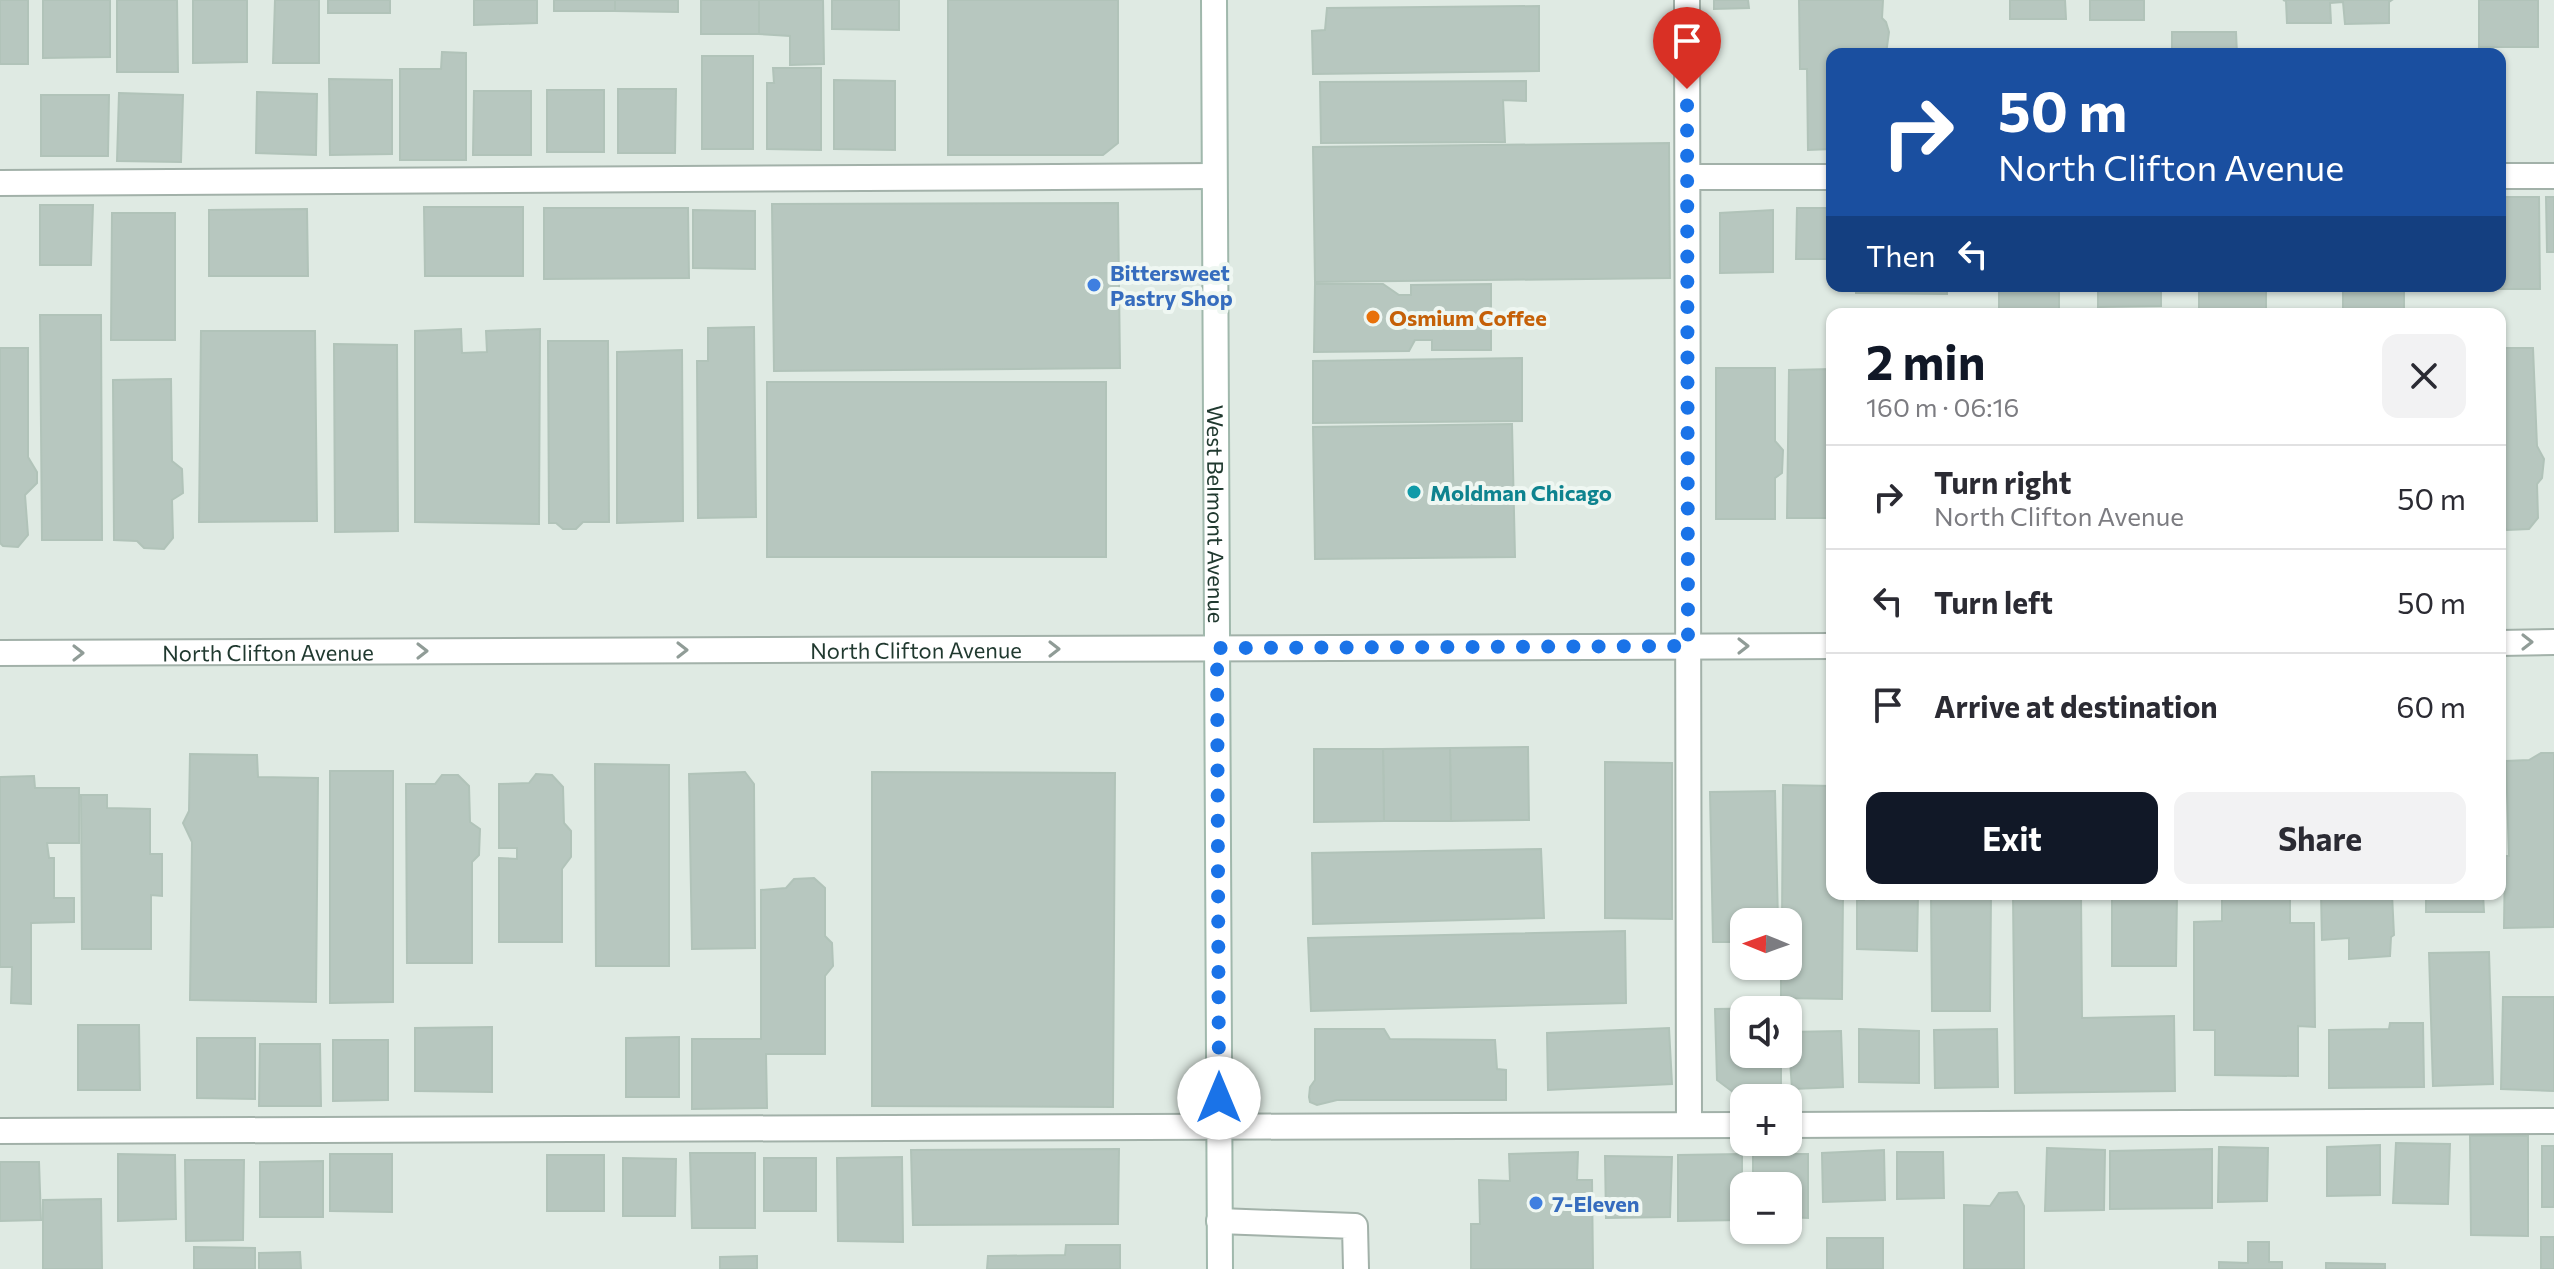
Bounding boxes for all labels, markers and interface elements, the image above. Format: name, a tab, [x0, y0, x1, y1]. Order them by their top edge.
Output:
pin	[1653, 7, 1721, 89]
icon: arrive	[1665, 19, 1709, 63]
text: 50 m	[1998, 75, 2127, 144]
icon: right	[1866, 80, 1970, 184]
text: North Clifton Avenue	[1998, 144, 2344, 188]
icon: left	[1951, 232, 1995, 276]
text: Then	[1866, 236, 1935, 273]
place label: Bittersweet Pastry Shop	[1110, 259, 1233, 311]
marker: Bittersweet Pastry Shop	[1085, 276, 1103, 294]
place label: Osmium Coffee	[1389, 304, 1547, 331]
marker: Osmium Coffee	[1364, 308, 1382, 326]
text: 2 min	[1866, 331, 1986, 390]
button: close	[2382, 334, 2466, 418]
text: 160 m · 06:16	[1866, 391, 2019, 422]
street label: West Belmont Avenue	[1202, 405, 1230, 623]
text: Turn right	[1934, 463, 2071, 500]
icon: right	[1866, 475, 1910, 519]
place label: Moldman Chicago	[1430, 479, 1612, 506]
text: 50 m	[2397, 479, 2466, 516]
marker: Moldman Chicago	[1405, 483, 1423, 501]
text: North Clifton Avenue	[1934, 500, 2184, 531]
icon: left	[1866, 579, 1910, 623]
text: Turn left	[1934, 583, 2053, 620]
text: 50 m	[2397, 583, 2466, 620]
one-way arrow	[2521, 634, 2534, 651]
street label: North Clifton Avenue	[810, 636, 1022, 663]
one-way arrow	[1737, 637, 1750, 655]
street label: North Clifton Avenue	[162, 638, 374, 666]
one-way arrow	[1048, 640, 1061, 658]
one-way arrow	[676, 641, 689, 659]
one-way arrow	[416, 643, 429, 660]
one-way arrow	[72, 644, 85, 662]
icon: arrive	[1866, 683, 1910, 727]
text: Arrive at destination	[1934, 687, 2218, 724]
text: 60 m	[2396, 687, 2466, 724]
button: Exit	[1866, 792, 2158, 884]
button: Share	[2174, 792, 2466, 884]
north arrow	[1730, 908, 1802, 980]
map controls	[1730, 908, 1802, 1244]
button: sound	[1730, 996, 1802, 1068]
position arrow	[1177, 1056, 1261, 1140]
button: +	[1730, 1084, 1802, 1156]
button: −	[1730, 1172, 1802, 1244]
place label: 7-Eleven	[1552, 1190, 1640, 1217]
marker: 7-Eleven	[1527, 1194, 1545, 1212]

